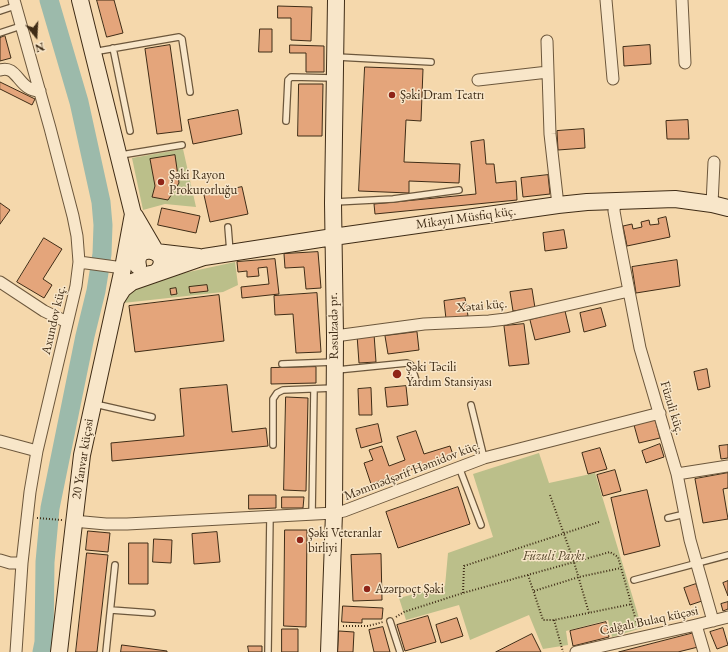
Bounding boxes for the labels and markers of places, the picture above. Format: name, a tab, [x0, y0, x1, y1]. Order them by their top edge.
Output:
place label: Şəki Dram Teatrı	[400, 87, 484, 103]
marker: Şəki Dram Teatrı	[387, 90, 397, 100]
place label: Şəki Rayon Prokurorluğu	[169, 167, 237, 198]
marker: Şəki Rayon Prokurorluğu	[156, 177, 166, 187]
place label: Şəki Təcili Yardım Stansiyası	[406, 359, 492, 390]
marker: Şəki Təcili Yardım Stansiyası	[391, 368, 403, 380]
place label: Şəki Veteranlar birliyi	[308, 525, 382, 556]
marker: Şəki Veteranlar birliyi	[295, 535, 305, 545]
place label: Azərpoçt Şəki	[375, 581, 444, 597]
marker: Azərpoçt Şəki	[362, 584, 372, 594]

